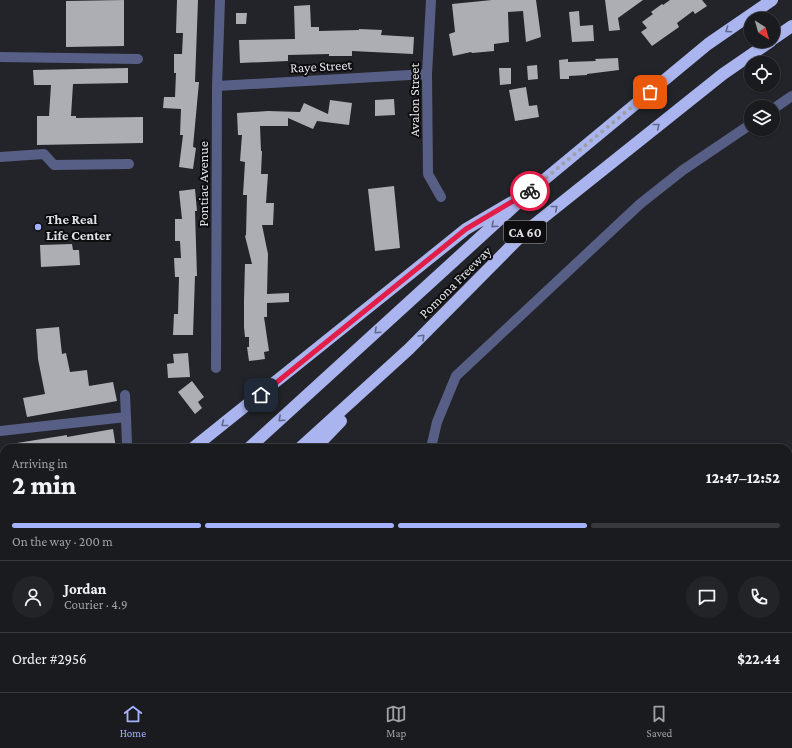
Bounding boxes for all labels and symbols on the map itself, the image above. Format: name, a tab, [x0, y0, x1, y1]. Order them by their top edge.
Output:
north arrow	[744, 12, 780, 48]
one-way arrow	[725, 25, 732, 33]
street label: Raye Street	[290, 56, 353, 76]
street label: Avalon Street	[406, 63, 422, 137]
pin	[633, 75, 667, 109]
one-way arrow	[652, 124, 659, 131]
street label: Pontiac Avenue	[195, 141, 211, 227]
courier	[510, 171, 550, 211]
one-way arrow	[551, 205, 558, 212]
place label: The Real Life Center	[46, 211, 112, 243]
one-way arrow	[491, 220, 499, 227]
road number: CA 60	[504, 221, 546, 243]
marker: The Real Life Center	[33, 222, 43, 232]
street label: Pomona Freeway	[416, 242, 495, 321]
one-way arrow	[374, 326, 382, 334]
one-way arrow	[417, 334, 425, 342]
pin	[244, 378, 278, 412]
one-way arrow	[278, 414, 286, 421]
one-way arrow	[221, 419, 228, 426]

